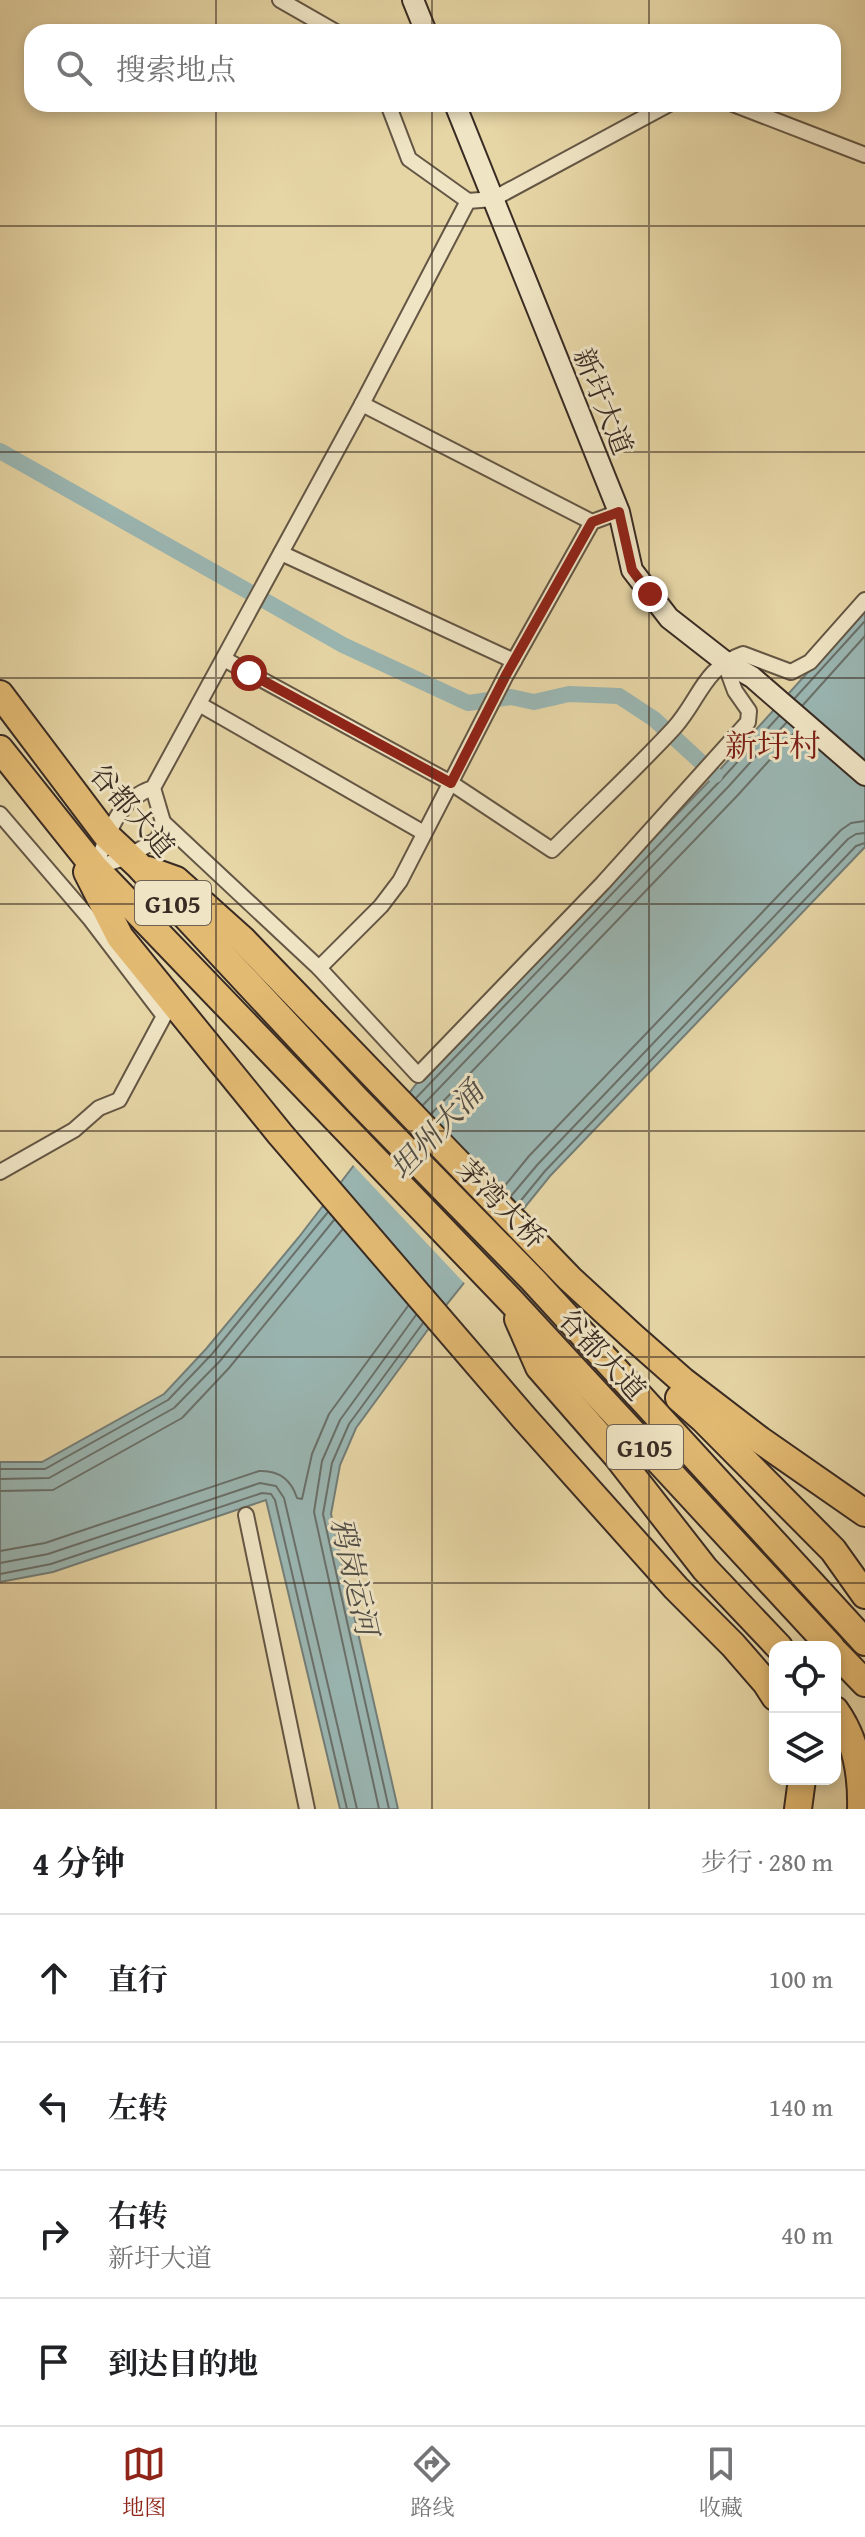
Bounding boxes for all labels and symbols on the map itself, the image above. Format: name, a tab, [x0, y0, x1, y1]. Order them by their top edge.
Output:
street label: 新圩大道	[564, 341, 644, 461]
route end	[632, 576, 668, 612]
route start	[231, 655, 267, 691]
district label: 新圩村	[725, 722, 821, 769]
street label: 谷都大道	[81, 754, 185, 866]
road number: G105	[135, 881, 211, 925]
water label: 坦州大涌	[379, 1069, 495, 1189]
street label: 茅湾大桥	[448, 1149, 556, 1257]
street label: 谷都大道	[550, 1299, 656, 1409]
road number: G105	[607, 1425, 683, 1469]
water label: 鸦岗运河	[320, 1513, 391, 1644]

